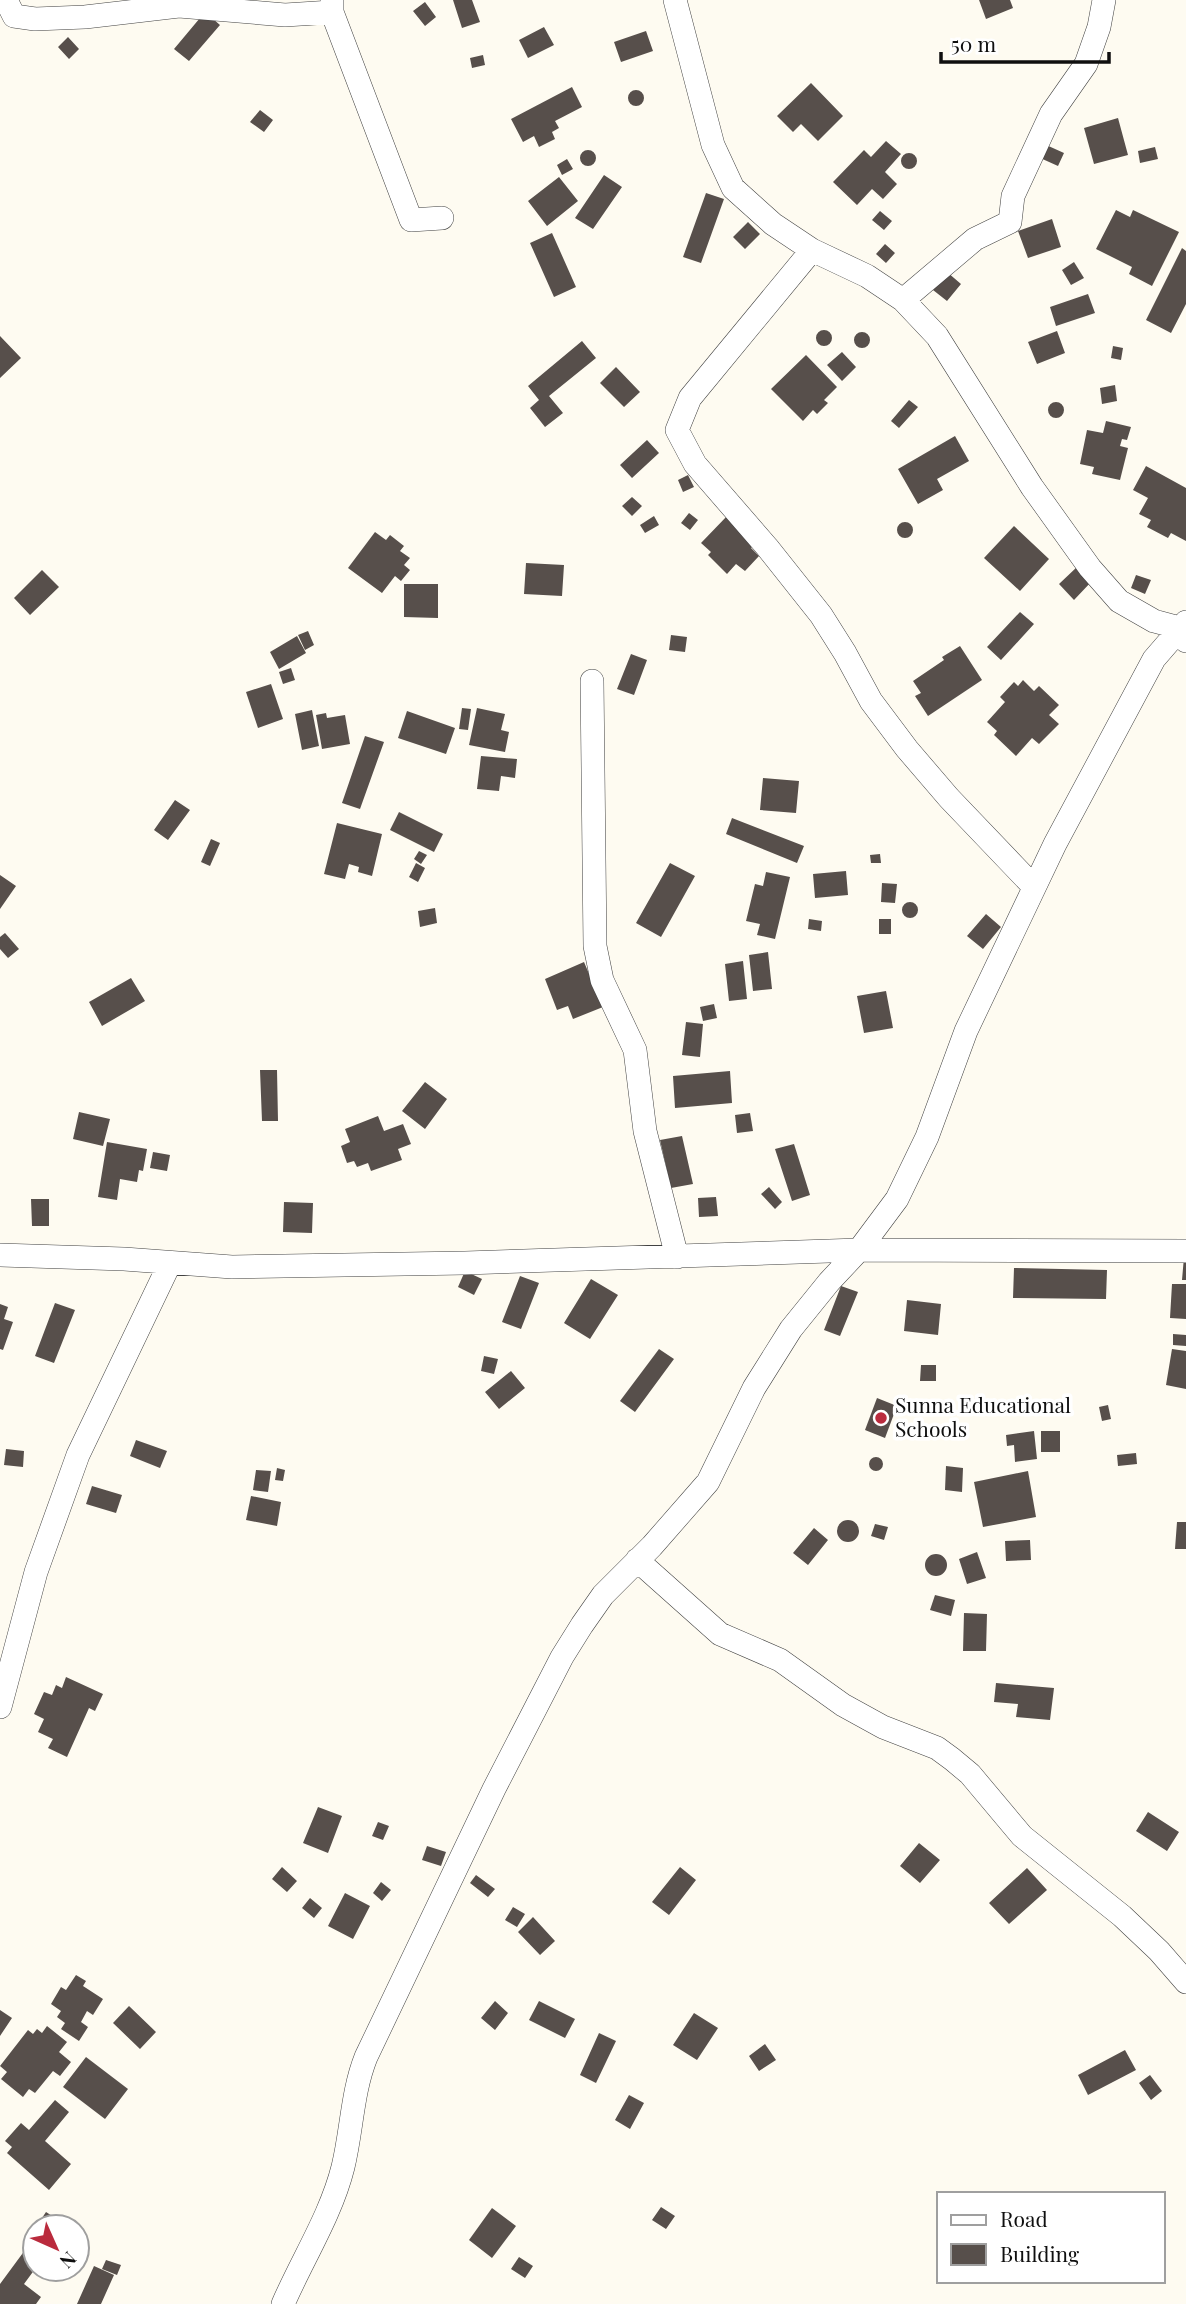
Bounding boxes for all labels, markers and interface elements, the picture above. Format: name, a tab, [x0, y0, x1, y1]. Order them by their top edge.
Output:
scale bar	[941, 21, 1109, 65]
text: 50 m	[951, 29, 997, 57]
place label: Sunna Educational Schools	[895, 1390, 1071, 1442]
marker: Sunna Educational Schools	[873, 1410, 889, 1426]
legend	[937, 2192, 1165, 2283]
text: Road	[1000, 2204, 1048, 2232]
north arrow	[21, 2213, 91, 2283]
text: Building	[1000, 2239, 1079, 2267]
text: N	[54, 2247, 83, 2275]

